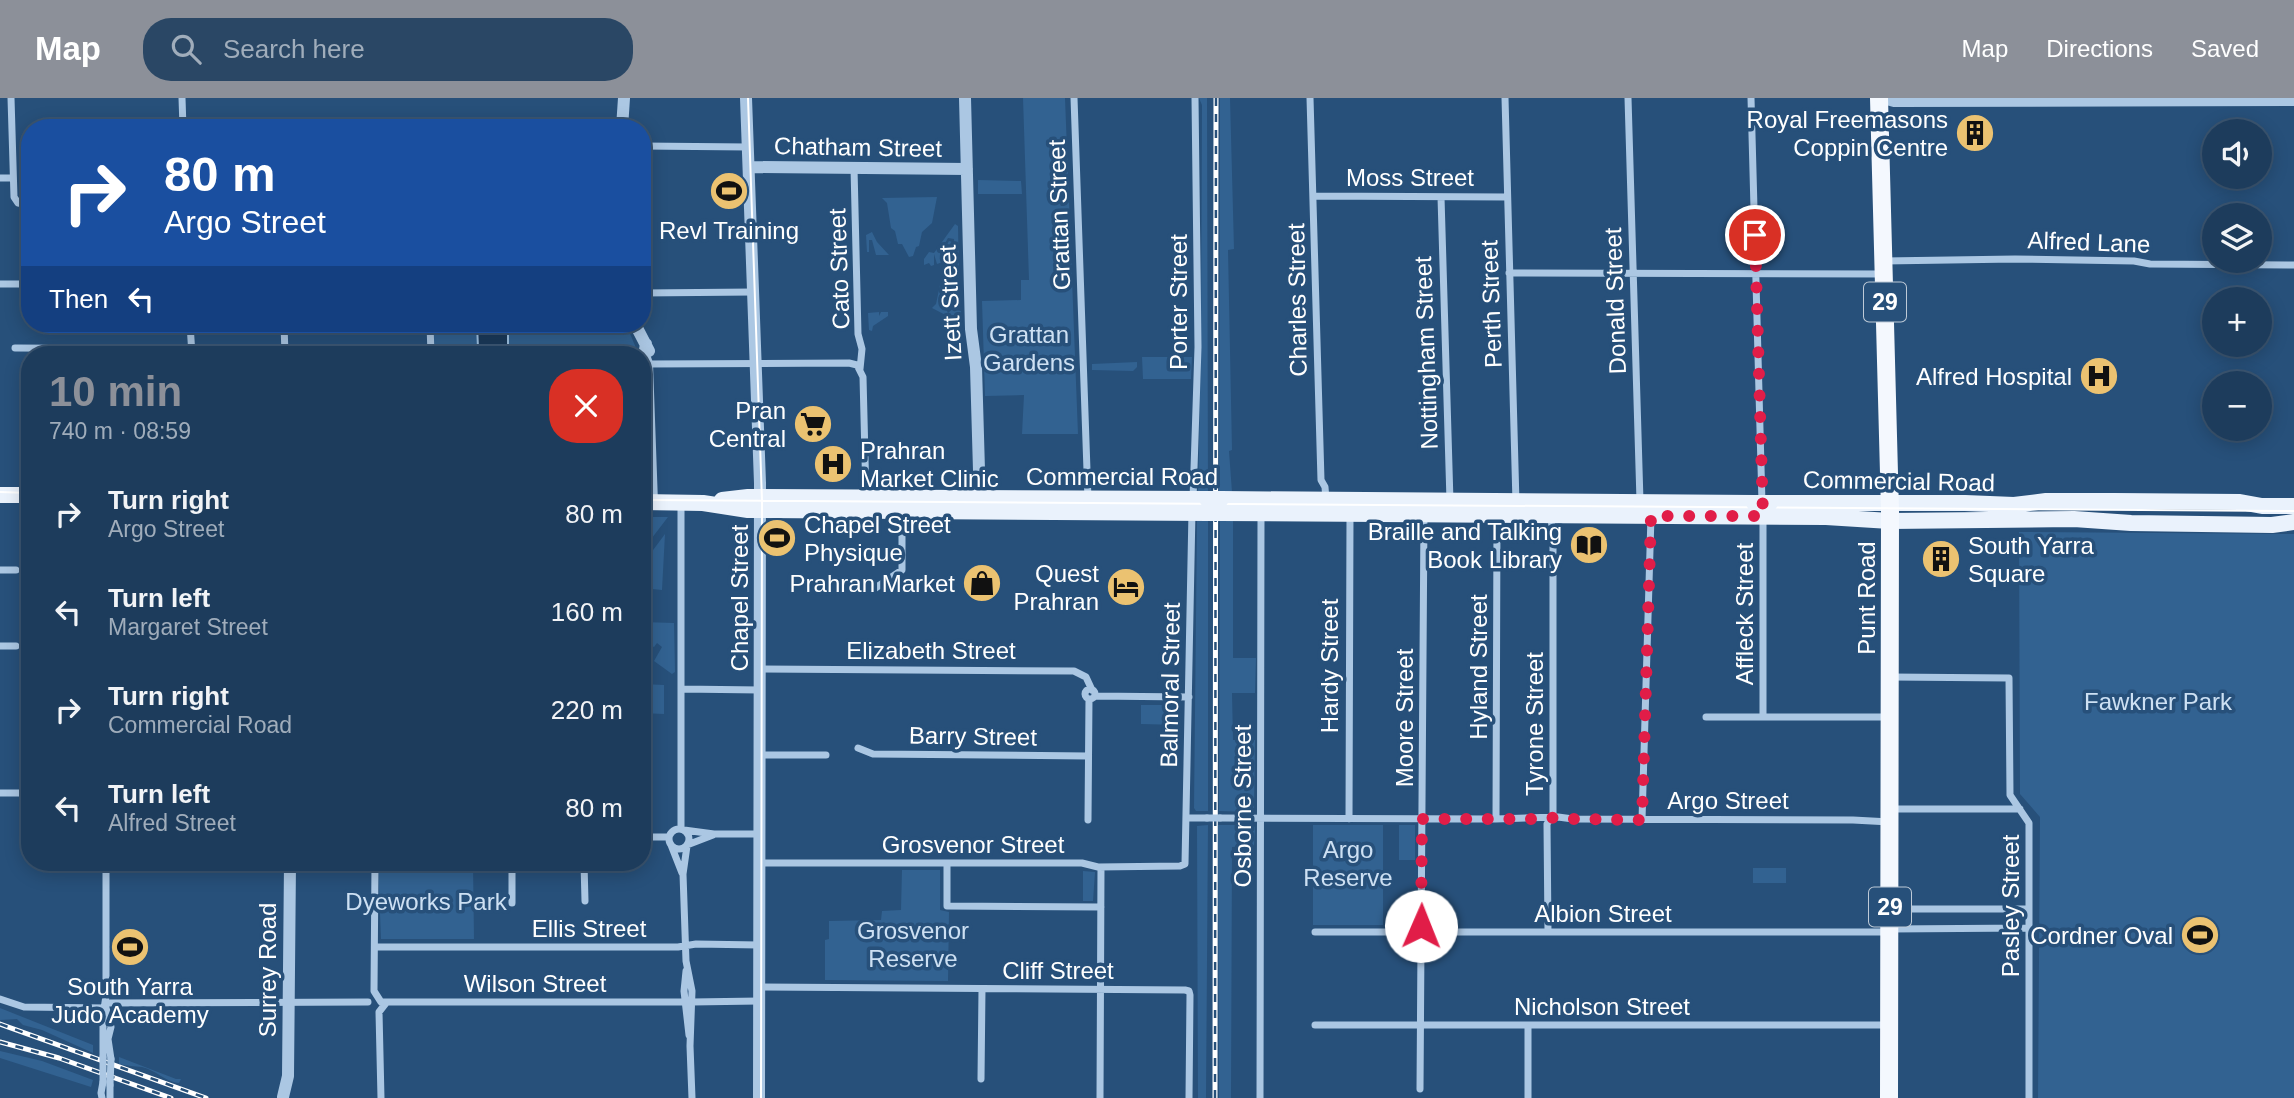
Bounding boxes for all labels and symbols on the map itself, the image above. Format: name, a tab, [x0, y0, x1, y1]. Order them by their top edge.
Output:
place label: Royal Freemasons Coppin Centre	[1747, 106, 1948, 161]
building icon: Royal Freemasons Coppin Centre	[1954, 112, 1996, 154]
street label: Chatham Street	[774, 132, 943, 162]
street label: Grattan Street	[1043, 139, 1075, 291]
street label: Moss Street	[1346, 164, 1474, 191]
sports icon: Revl Training	[708, 170, 750, 212]
pin	[1725, 205, 1785, 265]
street label: Cato Street	[823, 208, 855, 330]
place label: Revl Training	[659, 217, 799, 244]
street label: Charles Street	[1282, 223, 1312, 377]
street label: Alfred Lane	[2027, 226, 2151, 258]
street label: Donald Street	[1599, 227, 1631, 375]
street label: Porter Street	[1165, 234, 1192, 370]
street label: Perth Street	[1475, 239, 1507, 368]
street label: Izett Street	[933, 244, 967, 362]
street label: Nottingham Street	[1409, 256, 1443, 450]
road number: 29	[1864, 282, 1906, 322]
park label: Grattan Gardens	[983, 321, 1075, 376]
hospital icon: Alfred Hospital	[2078, 355, 2120, 397]
place label: Alfred Hospital	[1916, 363, 2072, 390]
place label: Pran Central	[709, 397, 786, 452]
supermarket icon: Pran Central	[792, 403, 834, 445]
place label: Prahran Market Clinic	[860, 437, 999, 492]
hospital icon: Prahran Market Clinic	[812, 443, 854, 485]
street label: Commercial Road	[1026, 463, 1218, 490]
street label: Commercial Road	[1803, 466, 1995, 496]
place label: Chapel Street Physique	[804, 511, 951, 566]
sports icon: Chapel Street Physique	[756, 517, 798, 559]
place label: Braille and Talking Book Library	[1368, 518, 1562, 573]
street label: Chapel Street	[726, 524, 753, 671]
library icon: Braille and Talking Book Library	[1568, 524, 1610, 566]
place label: South Yarra Square	[1968, 532, 2095, 587]
building icon: South Yarra Square	[1920, 538, 1962, 580]
street label: Punt Road	[1853, 541, 1880, 655]
street label: Affleck Street	[1731, 543, 1758, 685]
place label: Quest Prahran	[1014, 560, 1099, 615]
shop icon: Prahran Market	[961, 562, 1003, 604]
hotel icon: Quest Prahran	[1105, 566, 1147, 608]
place label: Prahran Market	[790, 570, 955, 597]
street label: Hyland Street	[1465, 594, 1492, 740]
street label: Hardy Street	[1316, 598, 1343, 733]
street label: Balmoral Street	[1155, 602, 1185, 768]
street label: Elizabeth Street	[846, 637, 1016, 664]
street label: Moore Street	[1391, 648, 1418, 787]
street label: Tyrone Street	[1521, 652, 1548, 796]
park label: Fawkner Park	[2084, 688, 2233, 715]
street label: Barry Street	[909, 721, 1038, 751]
street label: Osborne Street	[1229, 724, 1256, 887]
street label: Argo Street	[1667, 787, 1789, 814]
street label: Grosvenor Street	[882, 831, 1065, 858]
street label: Pasley Street	[1997, 834, 2024, 977]
park label: Argo Reserve	[1303, 836, 1393, 891]
park label: Dyeworks Park	[345, 888, 508, 915]
road number: 29	[1869, 888, 1911, 926]
position arrow	[1384, 889, 1458, 963]
street label: Albion Street	[1534, 900, 1672, 927]
street label: Surrey Road	[254, 903, 281, 1037]
sports icon: Cordner Oval	[2179, 914, 2221, 956]
street label: Ellis Street	[532, 915, 647, 942]
park label: Grosvenor Reserve	[857, 917, 969, 972]
place label: Cordner Oval	[2030, 922, 2173, 949]
sports icon: South Yarra Judo Academy	[109, 926, 151, 968]
street label: Cliff Street	[1002, 957, 1114, 984]
street label: Wilson Street	[464, 970, 607, 997]
place label: South Yarra Judo Academy	[51, 973, 209, 1028]
street label: Nicholson Street	[1514, 993, 1690, 1020]

